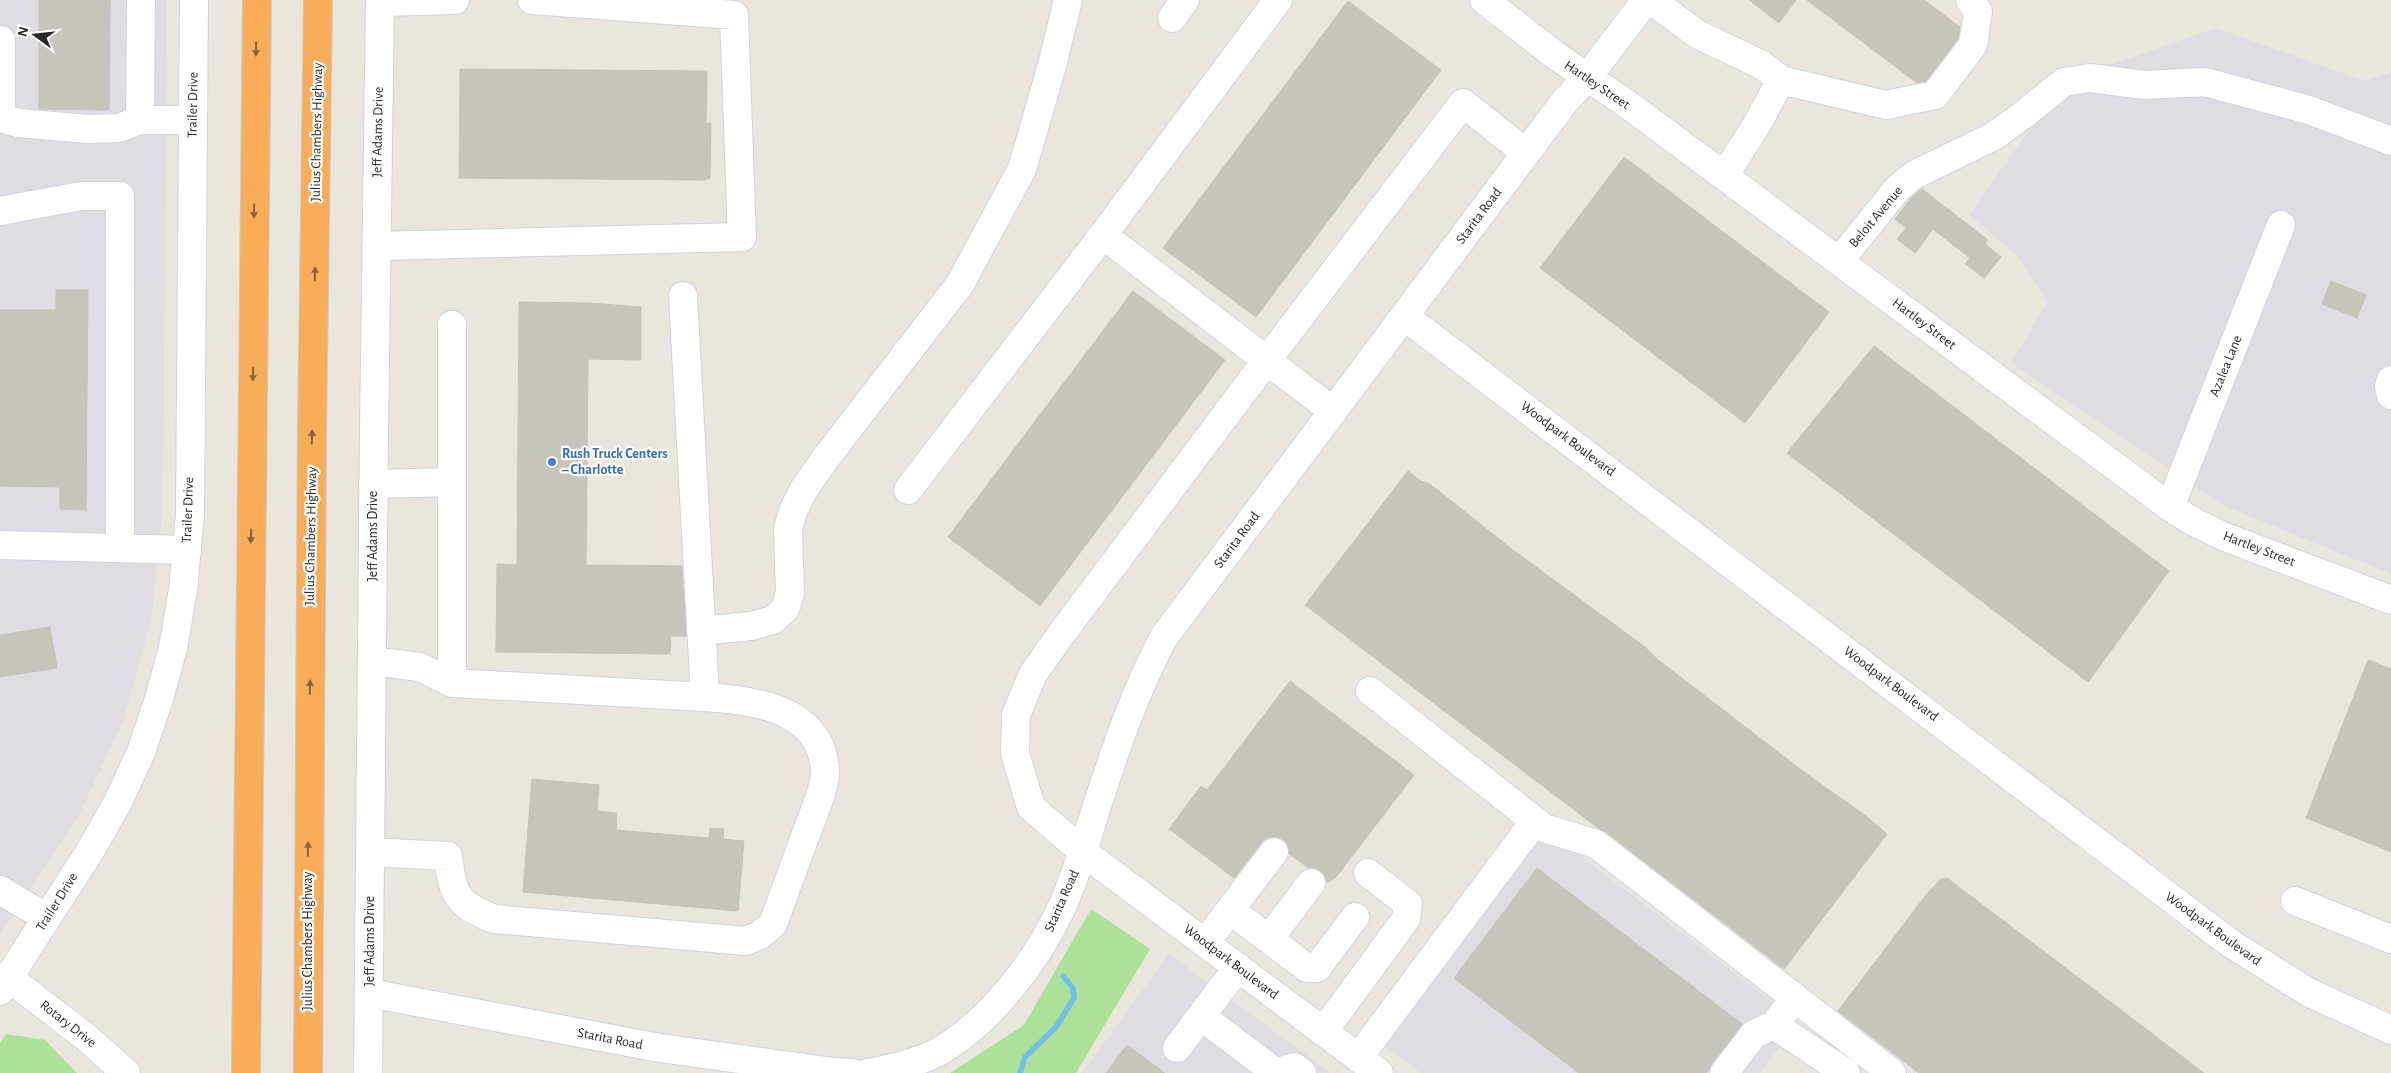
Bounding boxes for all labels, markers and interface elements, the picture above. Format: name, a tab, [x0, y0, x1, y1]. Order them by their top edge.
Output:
north arrow	[10, 10, 60, 60]
text: N	[15, 25, 31, 38]
one-way arrow	[252, 41, 260, 57]
street label: Hartley Street	[1562, 58, 1633, 112]
street label: Julius Chambers Highway	[309, 62, 325, 202]
street label: Trailer Drive	[185, 72, 201, 138]
street label: Jeff Adams Drive	[370, 87, 386, 177]
street label: Beloit Avenue	[1846, 184, 1906, 250]
street label: Starita Road	[1453, 185, 1505, 247]
one-way arrow	[250, 203, 258, 219]
one-way arrow	[311, 266, 319, 282]
street label: Hartley Street	[1890, 296, 1959, 353]
street label: Azalea Lane	[2207, 333, 2245, 399]
one-way arrow	[249, 366, 257, 382]
street label: Woodpark Boulevard	[1518, 399, 1618, 479]
one-way arrow	[308, 429, 316, 445]
place label: Rush Truck Centers – Charlotte	[561, 447, 668, 477]
marker: Rush Truck Centers – Charlotte	[546, 456, 558, 468]
street label: Julius Chambers Highway	[303, 466, 319, 606]
street label: Trailer Drive	[180, 477, 196, 543]
street label: Jeff Adams Drive	[366, 491, 380, 581]
street label: Starita Road	[1211, 509, 1263, 571]
one-way arrow	[247, 528, 255, 544]
street label: Hartley Street	[2221, 529, 2297, 569]
street label: Woodpark Boulevard	[1841, 644, 1941, 724]
one-way arrow	[306, 679, 314, 695]
one-way arrow	[304, 841, 312, 857]
street label: Starita Road	[1042, 868, 1082, 934]
street label: Trailer Drive	[34, 870, 80, 934]
street label: Julius Chambers Highway	[301, 872, 315, 1010]
street label: Woodpark Boulevard	[2162, 890, 2264, 968]
street label: Jeff Adams Drive	[363, 896, 377, 986]
street label: Woodpark Boulevard	[1181, 922, 1281, 1002]
street label: Rotary Drive	[37, 998, 99, 1050]
street label: Starita Road	[576, 1026, 644, 1052]

